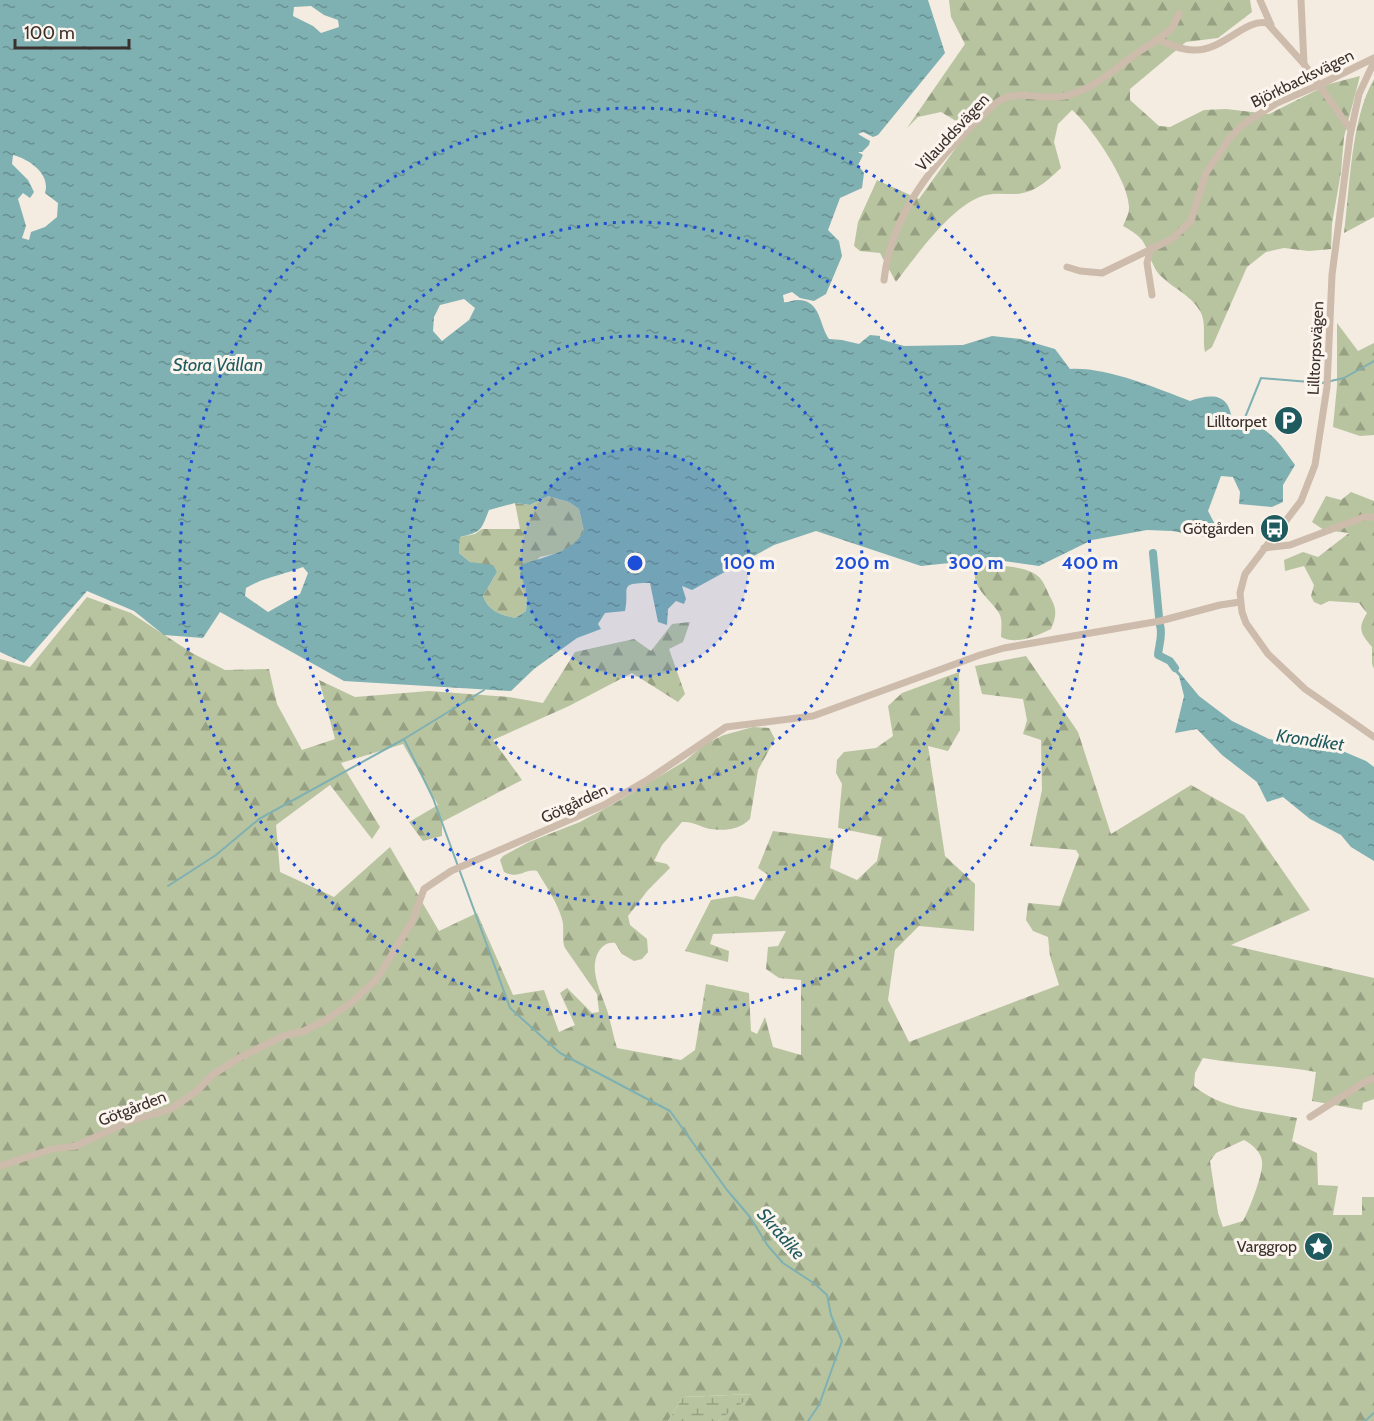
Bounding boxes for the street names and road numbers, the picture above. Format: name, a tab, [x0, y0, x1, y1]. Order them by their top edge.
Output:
street label: Björkbacksvägen	[1248, 45, 1357, 112]
street label: Vilauddsvägen	[912, 90, 993, 175]
street label: Lilltorpsvägen	[1304, 300, 1327, 396]
street label: Götgården	[538, 780, 611, 827]
street label: Götgården	[96, 1087, 169, 1130]

